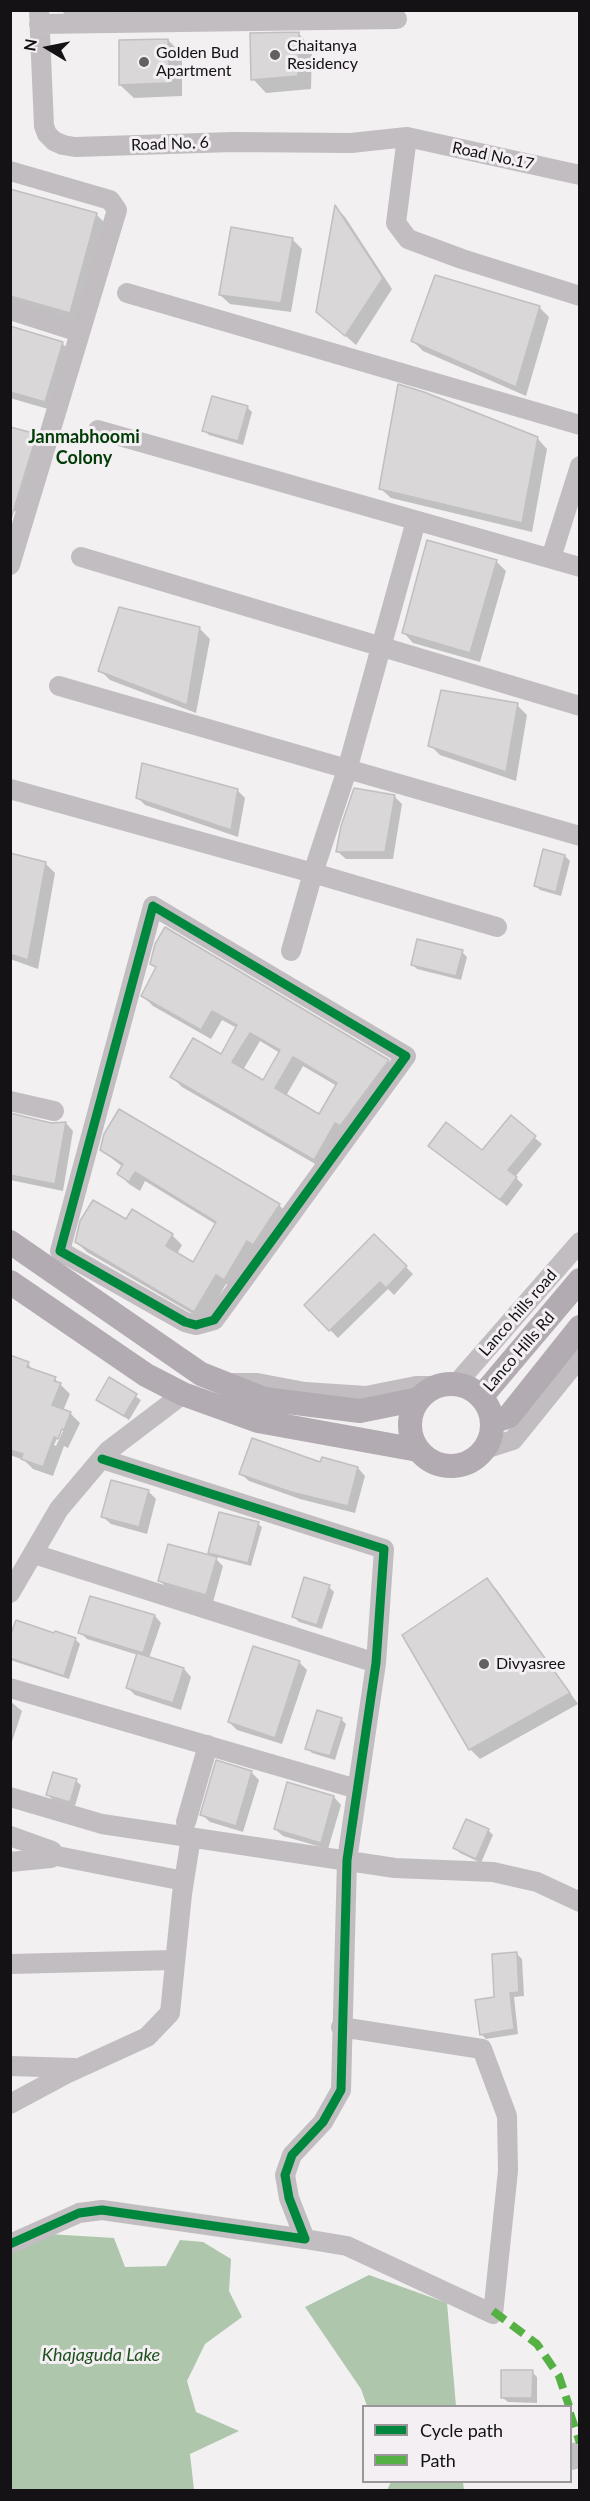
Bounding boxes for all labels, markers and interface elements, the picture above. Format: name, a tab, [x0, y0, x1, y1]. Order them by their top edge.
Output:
north arrow	[18, 18, 78, 78]
place label: Chaitanya Residency	[287, 36, 358, 74]
text: N	[19, 37, 40, 53]
place label: Golden Bud Apartment	[156, 43, 239, 81]
marker: Chaitanya Residency	[268, 48, 282, 62]
marker: Golden Bud Apartment	[137, 55, 151, 69]
street label: Road No. 6	[131, 133, 209, 155]
street label: Road No.17	[450, 138, 536, 174]
district label: Janmabhoomi Colony	[28, 426, 140, 468]
street label: Lanco hills road	[475, 1266, 561, 1360]
street label: Lanco Hills Rd	[479, 1308, 559, 1396]
place label: Divyasree	[496, 1654, 565, 1674]
marker: Divyasree	[477, 1657, 491, 1671]
water label: Khajaguda Lake	[42, 2344, 160, 2366]
legend	[362, 2405, 572, 2483]
text: Cycle path	[420, 2419, 503, 2441]
text: Path	[420, 2449, 456, 2471]

